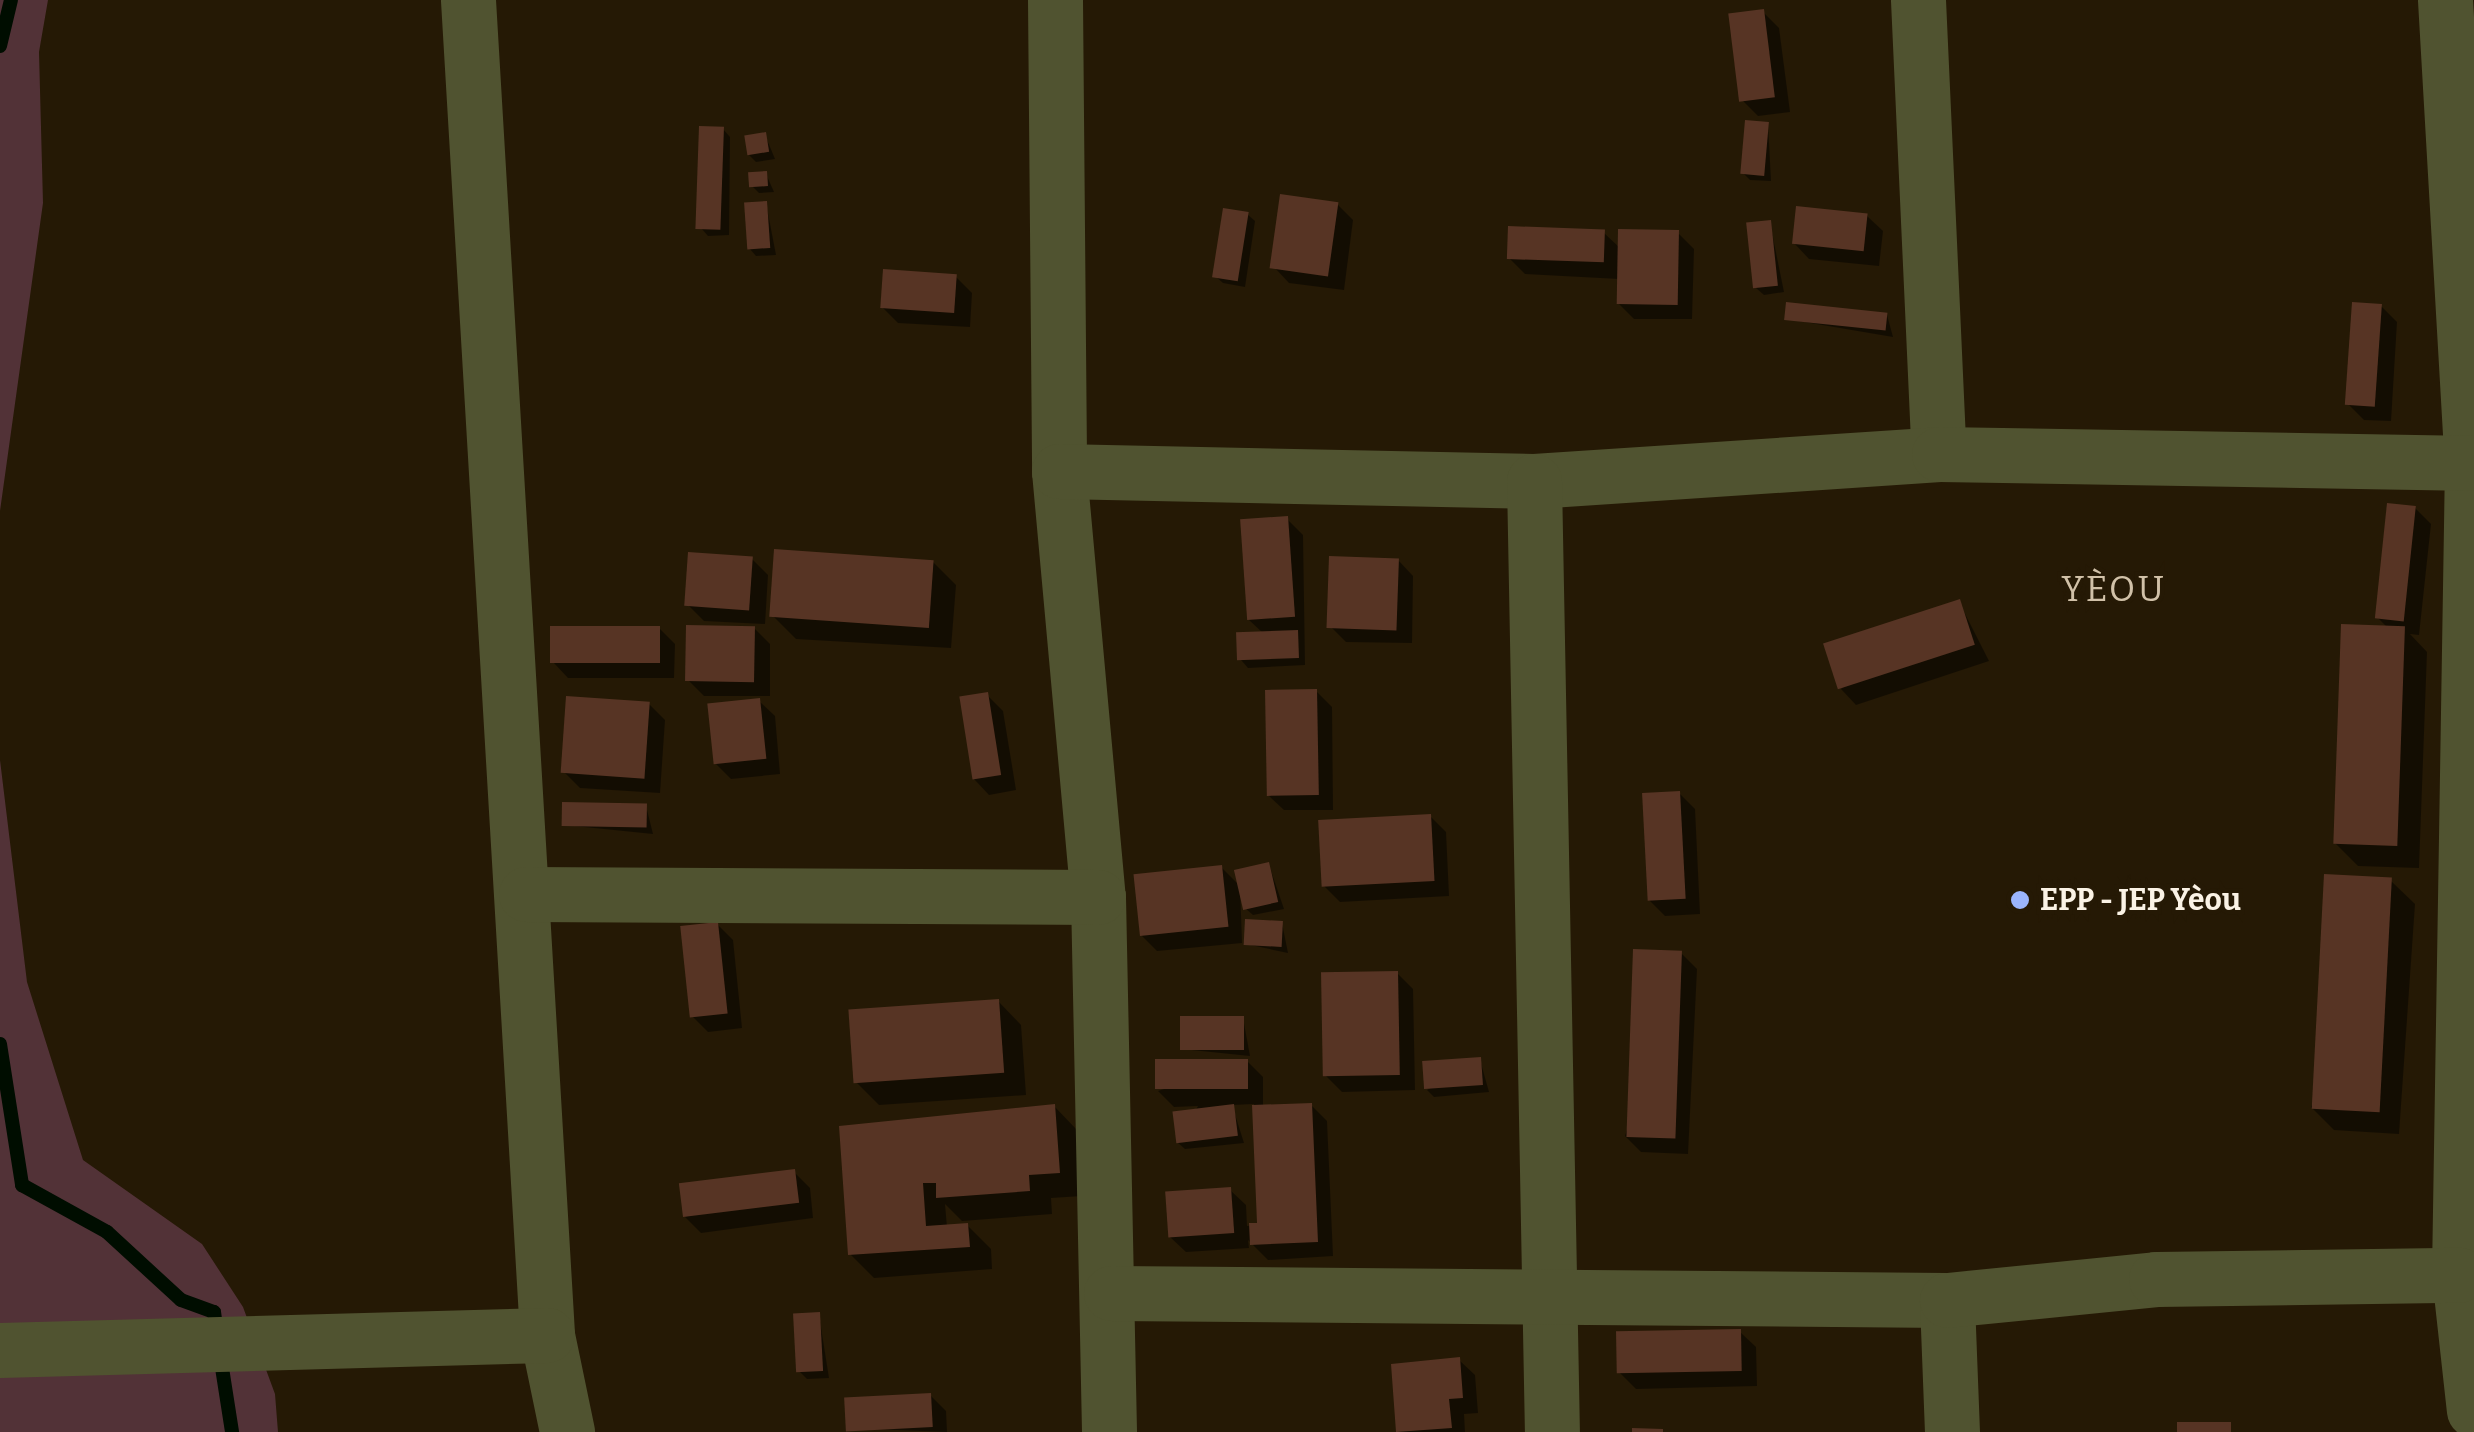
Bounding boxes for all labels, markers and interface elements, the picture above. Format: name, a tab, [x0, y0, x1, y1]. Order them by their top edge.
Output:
district label: YÈOU	[2062, 568, 2166, 610]
place label: EPP - JEP Yèou	[2040, 882, 2241, 918]
marker: EPP - JEP Yèou	[2009, 889, 2031, 911]

